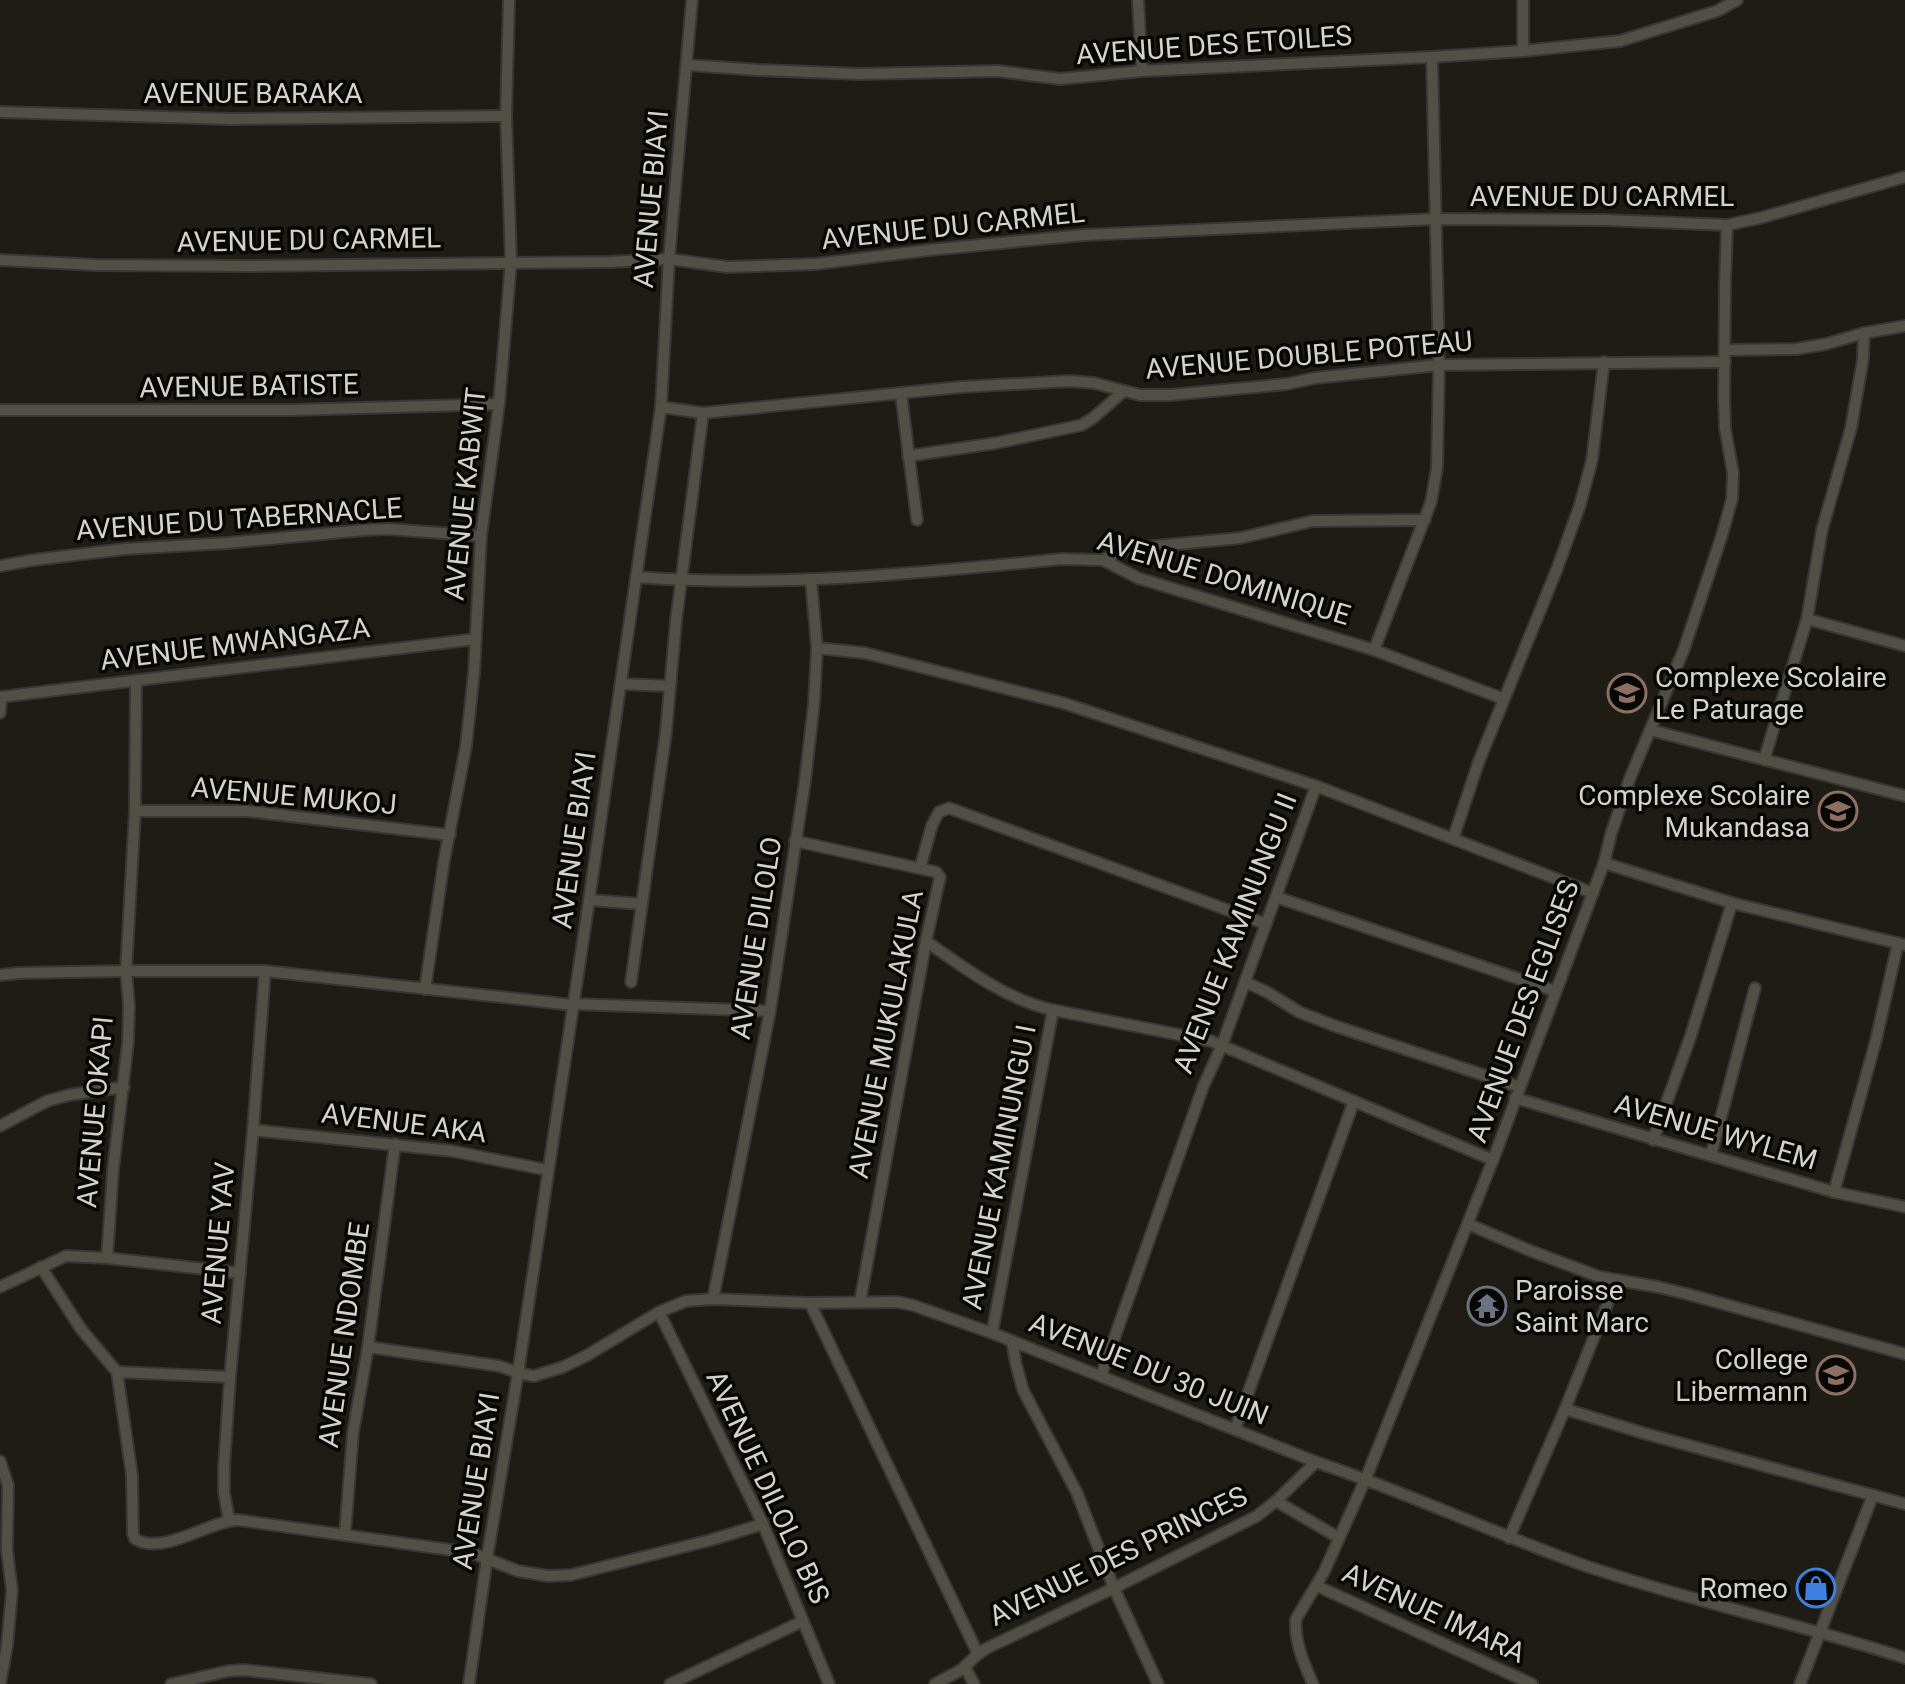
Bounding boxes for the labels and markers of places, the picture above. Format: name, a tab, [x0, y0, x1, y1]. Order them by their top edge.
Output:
place label: Complexe Scolaire Le Paturage	[1655, 661, 1887, 726]
school or university icon: Complexe Scolaire Le Paturage	[1606, 672, 1648, 714]
place label: Complexe Scolaire Mukandasa	[1578, 779, 1810, 844]
school or university icon: Complexe Scolaire Mukandasa	[1817, 790, 1859, 832]
place label: Paroisse Saint Marc	[1515, 1274, 1649, 1339]
temple icon: Paroisse Saint Marc	[1466, 1285, 1508, 1327]
place label: College Libermann	[1675, 1343, 1808, 1408]
school or university icon: College Libermann	[1815, 1354, 1857, 1396]
shop icon: Romeo	[1795, 1567, 1837, 1609]
place label: Romeo	[1699, 1572, 1788, 1605]

